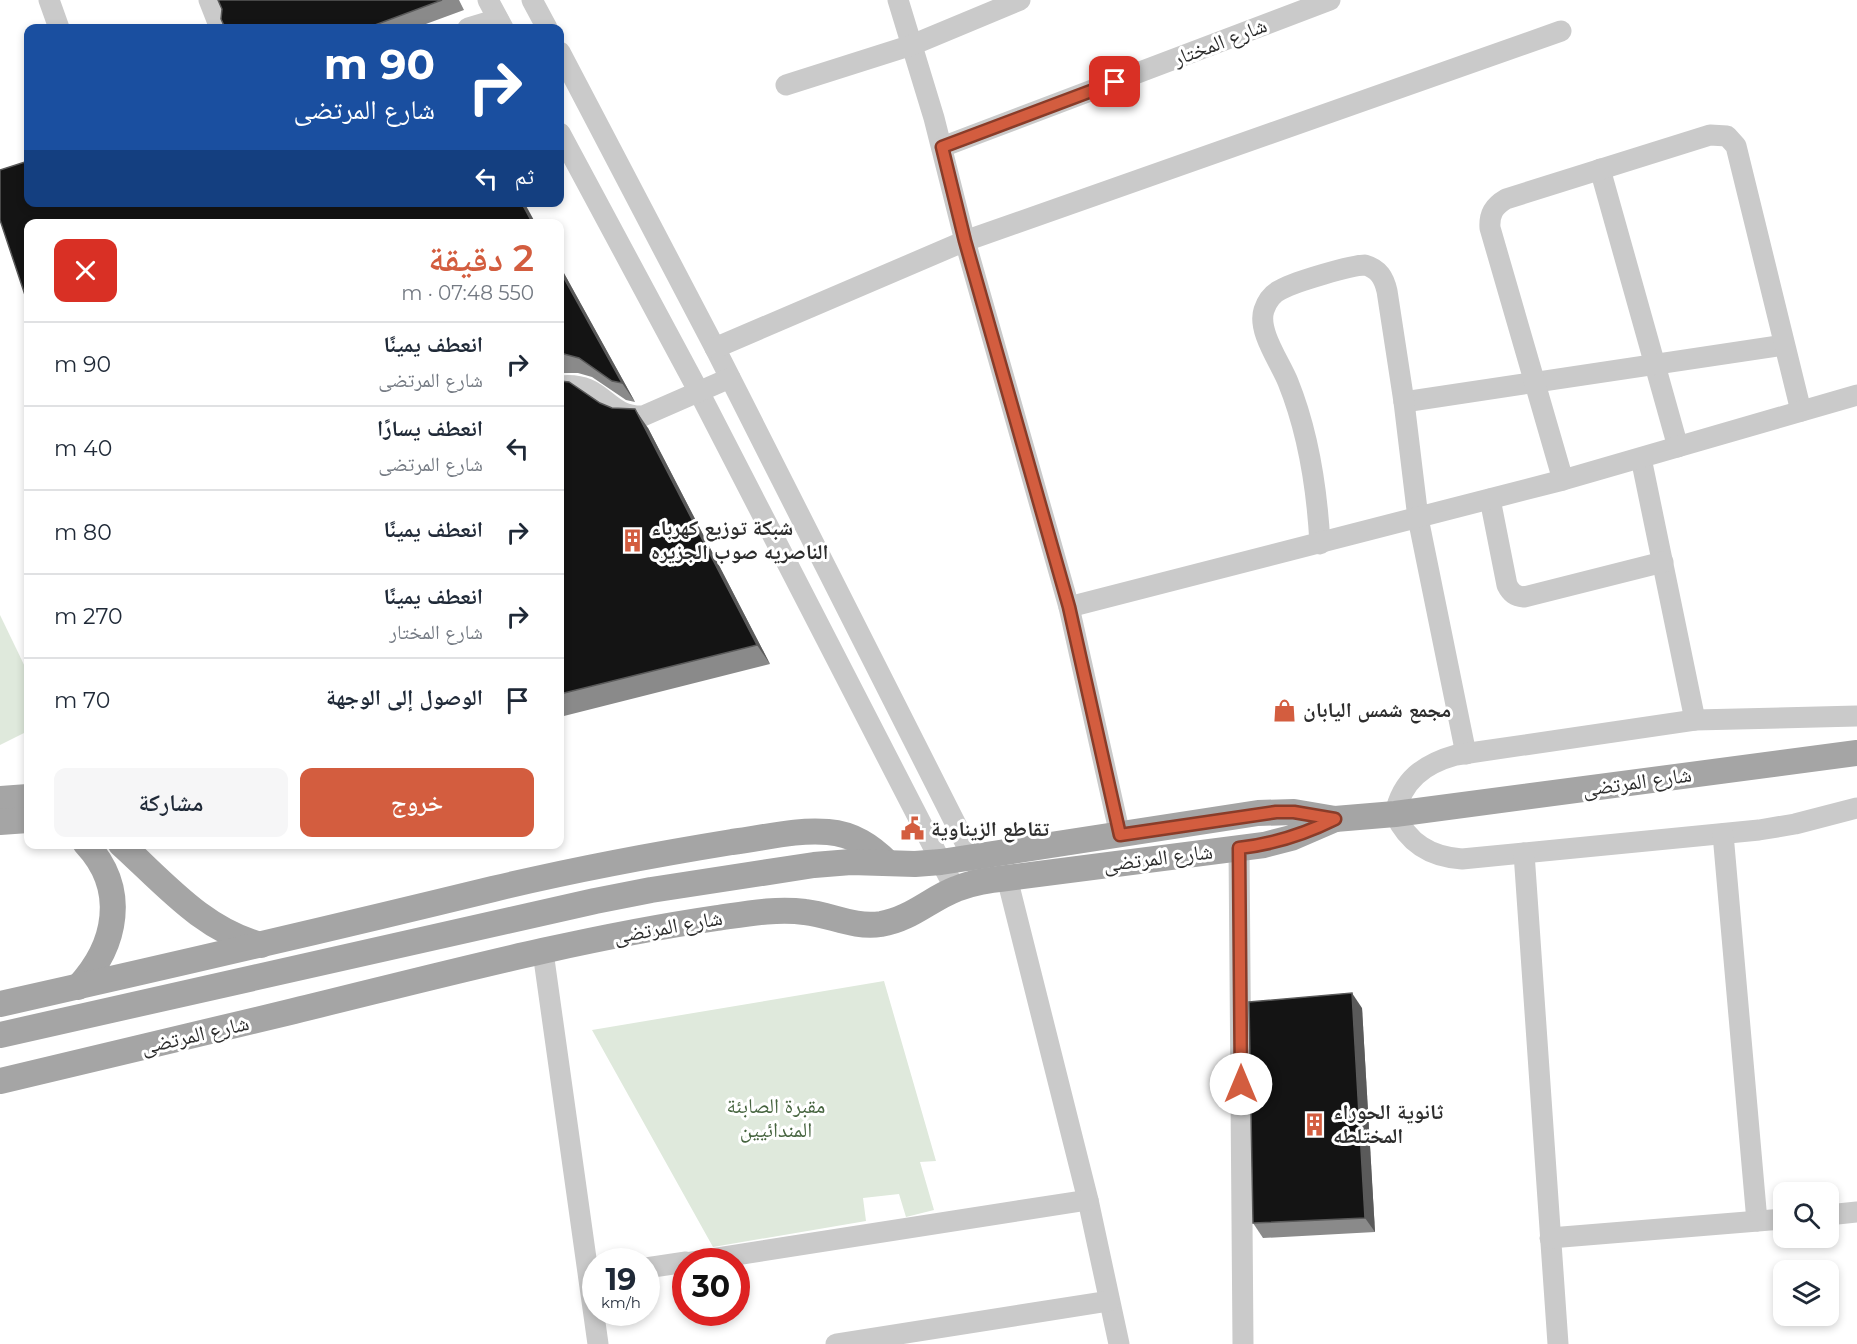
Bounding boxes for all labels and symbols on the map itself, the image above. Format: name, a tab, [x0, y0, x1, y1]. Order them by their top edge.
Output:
street label: شارع المختار	[1168, 12, 1271, 72]
pin	[1089, 56, 1140, 107]
place label: شبكة توزيع كهرباء الناصريه صوب الجزيره	[651, 515, 828, 564]
building icon: شبكة توزيع كهرباء الناصريه صوب الجزيره	[620, 527, 646, 553]
shop icon: مجمع شمس اليابان	[1272, 697, 1298, 723]
place label: مجمع شمس اليابان	[1303, 697, 1451, 724]
street label: شارع المرتضى	[1581, 761, 1693, 803]
public building icon: تقاطع الزيناوية	[900, 816, 926, 842]
place label: تقاطع الزيناوية	[931, 816, 1049, 843]
street label: شارع المرتضى	[1102, 838, 1214, 878]
street label: شارع المرتضى	[612, 905, 724, 949]
street label: شارع المرتضى	[138, 1010, 252, 1060]
position arrow	[1209, 1052, 1273, 1116]
park label: مقبرة الصابئة المندائيين	[727, 1093, 825, 1143]
place label: ثانوية الحوراء المختلطه	[1333, 1099, 1444, 1148]
building icon: ثانوية الحوراء المختلطه	[1302, 1111, 1328, 1137]
speed limit sign: 30	[672, 1248, 750, 1326]

